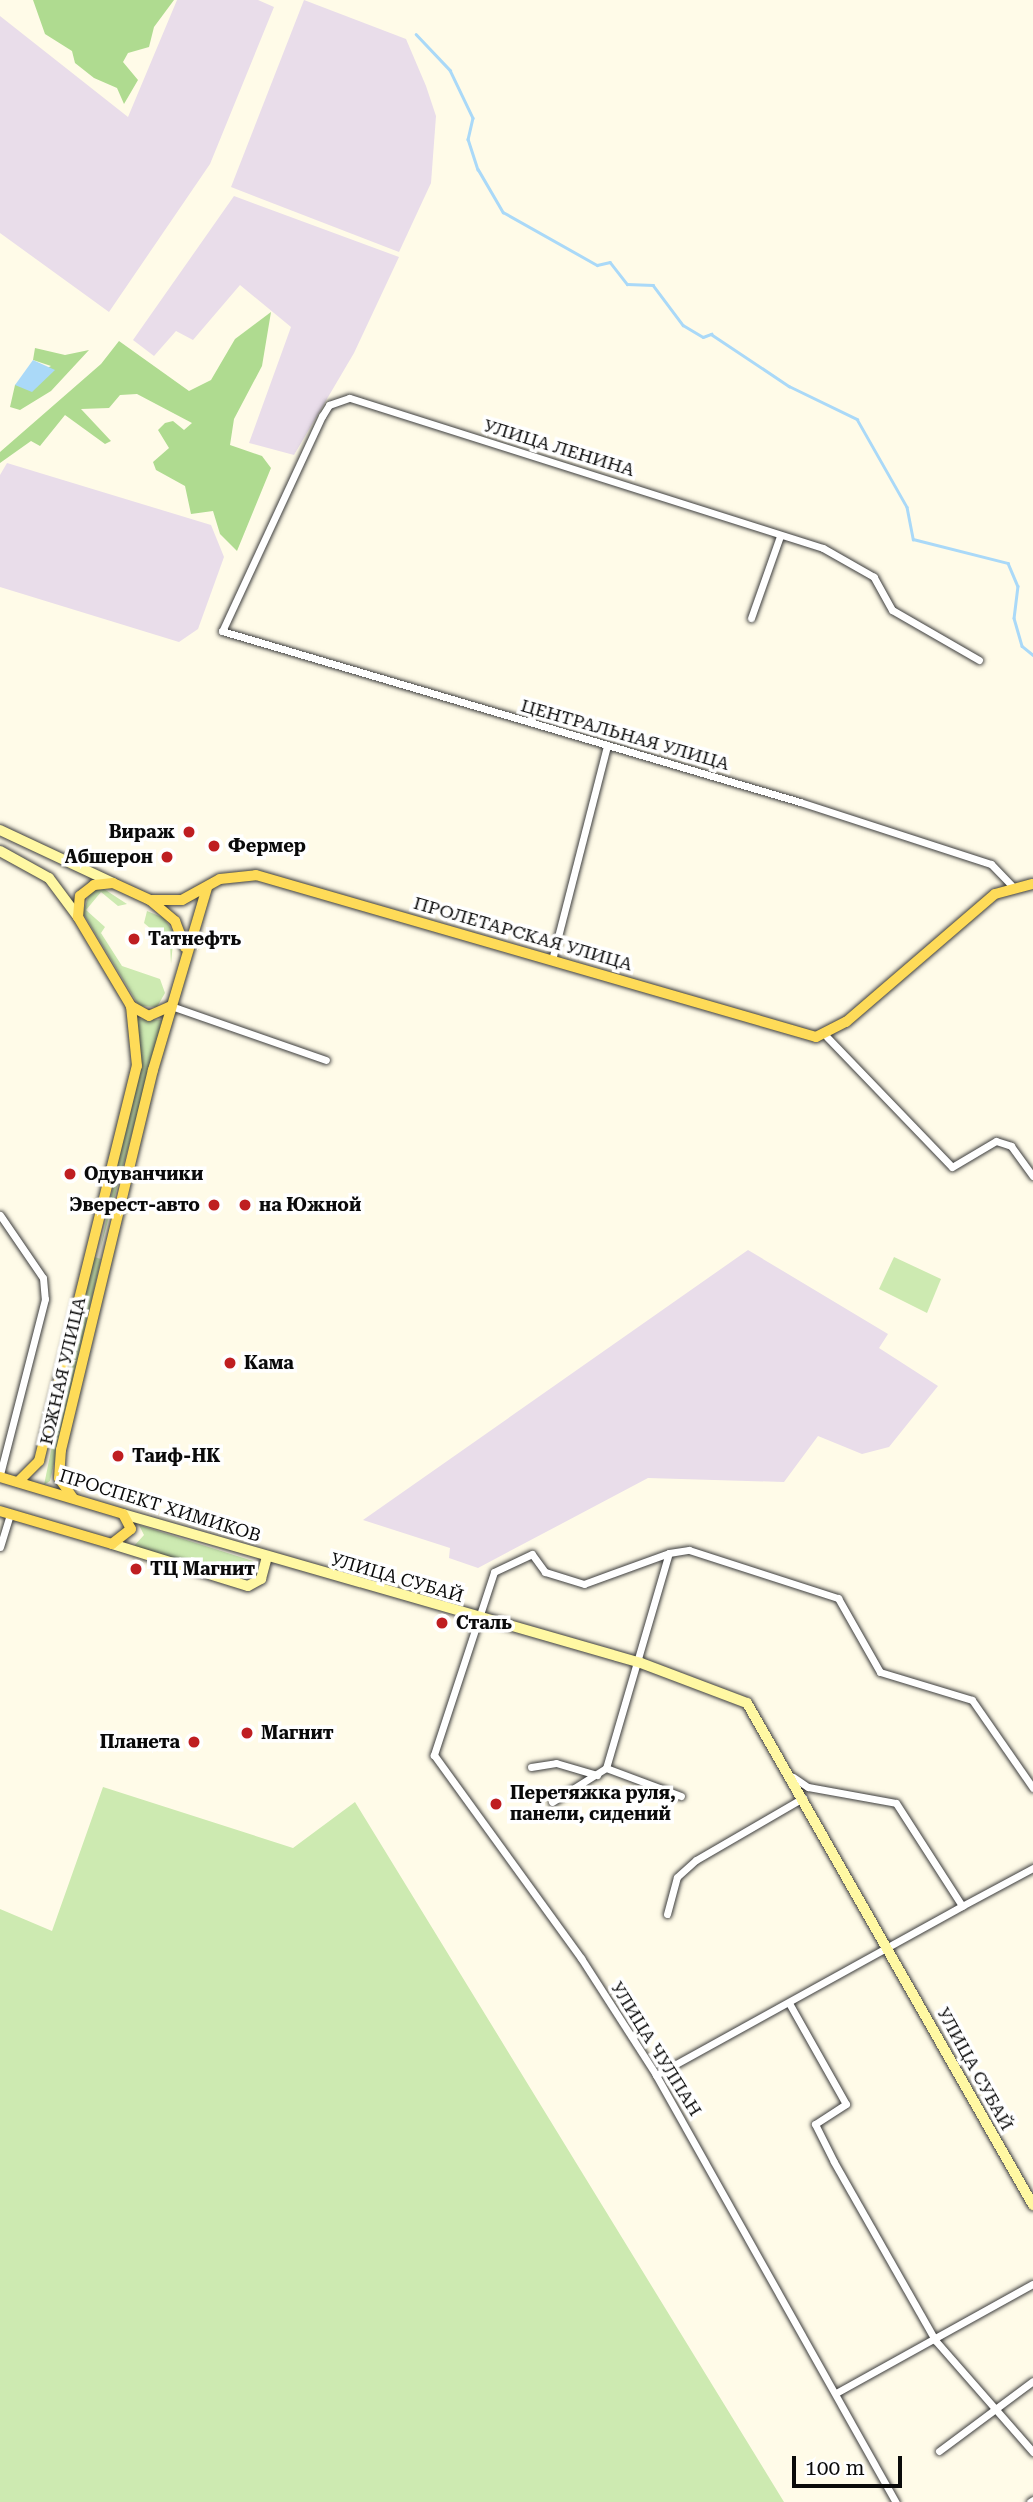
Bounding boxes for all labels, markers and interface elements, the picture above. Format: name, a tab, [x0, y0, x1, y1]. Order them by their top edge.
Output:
street label: УЛИЦА ЛЕНИНА	[481, 415, 637, 481]
street label: ЦЕНТРАЛЬНАЯ УЛИЦА	[518, 695, 732, 775]
place label: Вираж	[109, 821, 175, 843]
marker: Вираж	[181, 824, 197, 840]
place label: Фермер	[228, 835, 306, 857]
marker: Фермер	[206, 838, 222, 854]
place label: Абшерон	[65, 846, 153, 868]
marker: Абшерон	[159, 849, 175, 865]
street label: ПРОЛЕТАРСКАЯ УЛИЦА	[411, 892, 635, 976]
place label: Татнефть	[148, 928, 241, 950]
marker: Татнефть	[126, 931, 142, 947]
place label: Одуванчики	[84, 1163, 203, 1185]
marker: Одуванчики	[62, 1166, 78, 1182]
place label: Эверест-авто	[70, 1194, 200, 1216]
place label: на Южной	[259, 1194, 361, 1216]
marker: Эверест-авто	[206, 1197, 222, 1213]
marker: на Южной	[237, 1197, 253, 1213]
street label: ЮЖНАЯ УЛИЦА	[36, 1295, 90, 1447]
place label: Кама	[244, 1352, 294, 1374]
marker: Кама	[222, 1355, 238, 1371]
place label: Таиф-НК	[132, 1445, 220, 1467]
marker: Таиф-НК	[110, 1448, 126, 1464]
street label: ПРОСПЕКТ ХИМИКОВ	[57, 1465, 263, 1547]
street label: УЛИЦА СУБАЙ	[328, 1549, 466, 1607]
place label: ТЦ Магнит	[150, 1558, 255, 1580]
marker: ТЦ Магнит	[128, 1561, 144, 1577]
place label: Сталь	[456, 1612, 512, 1634]
marker: Сталь	[434, 1615, 450, 1631]
place label: Магнит	[261, 1722, 334, 1744]
marker: Магнит	[239, 1725, 255, 1741]
place label: Планета	[100, 1731, 180, 1753]
marker: Планета	[186, 1734, 202, 1750]
place label: Перетяжка руля, панели, сидений	[510, 1783, 676, 1826]
marker: Перетяжка руля, панели, сидений	[488, 1796, 504, 1812]
street label: УЛИЦА ЧУЛПАН	[606, 1978, 706, 2120]
street label: УЛИЦА СУБАЙ	[932, 2004, 1018, 2134]
scale bar	[795, 2442, 905, 2486]
text: 100 m	[805, 2456, 865, 2480]

